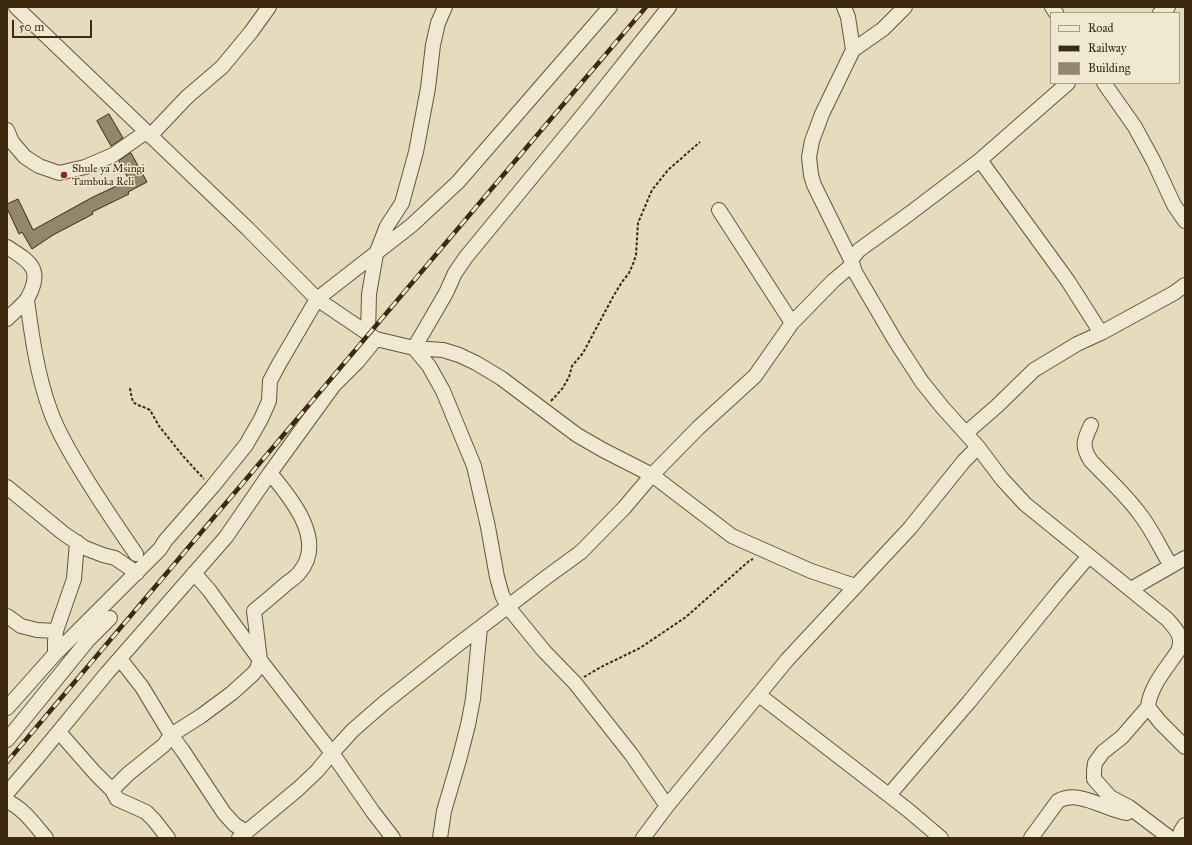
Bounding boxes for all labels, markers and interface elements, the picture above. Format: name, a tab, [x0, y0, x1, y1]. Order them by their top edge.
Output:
scale bar	[14, 12, 94, 38]
legend	[1050, 12, 1180, 84]
text: 50 m	[19, 20, 44, 34]
text: Road	[1088, 21, 1114, 35]
text: Railway	[1088, 41, 1126, 55]
text: Building	[1088, 61, 1130, 75]
place label: Shule ya Msingi Tambuka Reli	[72, 162, 145, 188]
marker: Shule ya Msingi Tambuka Reli	[59, 170, 69, 180]

